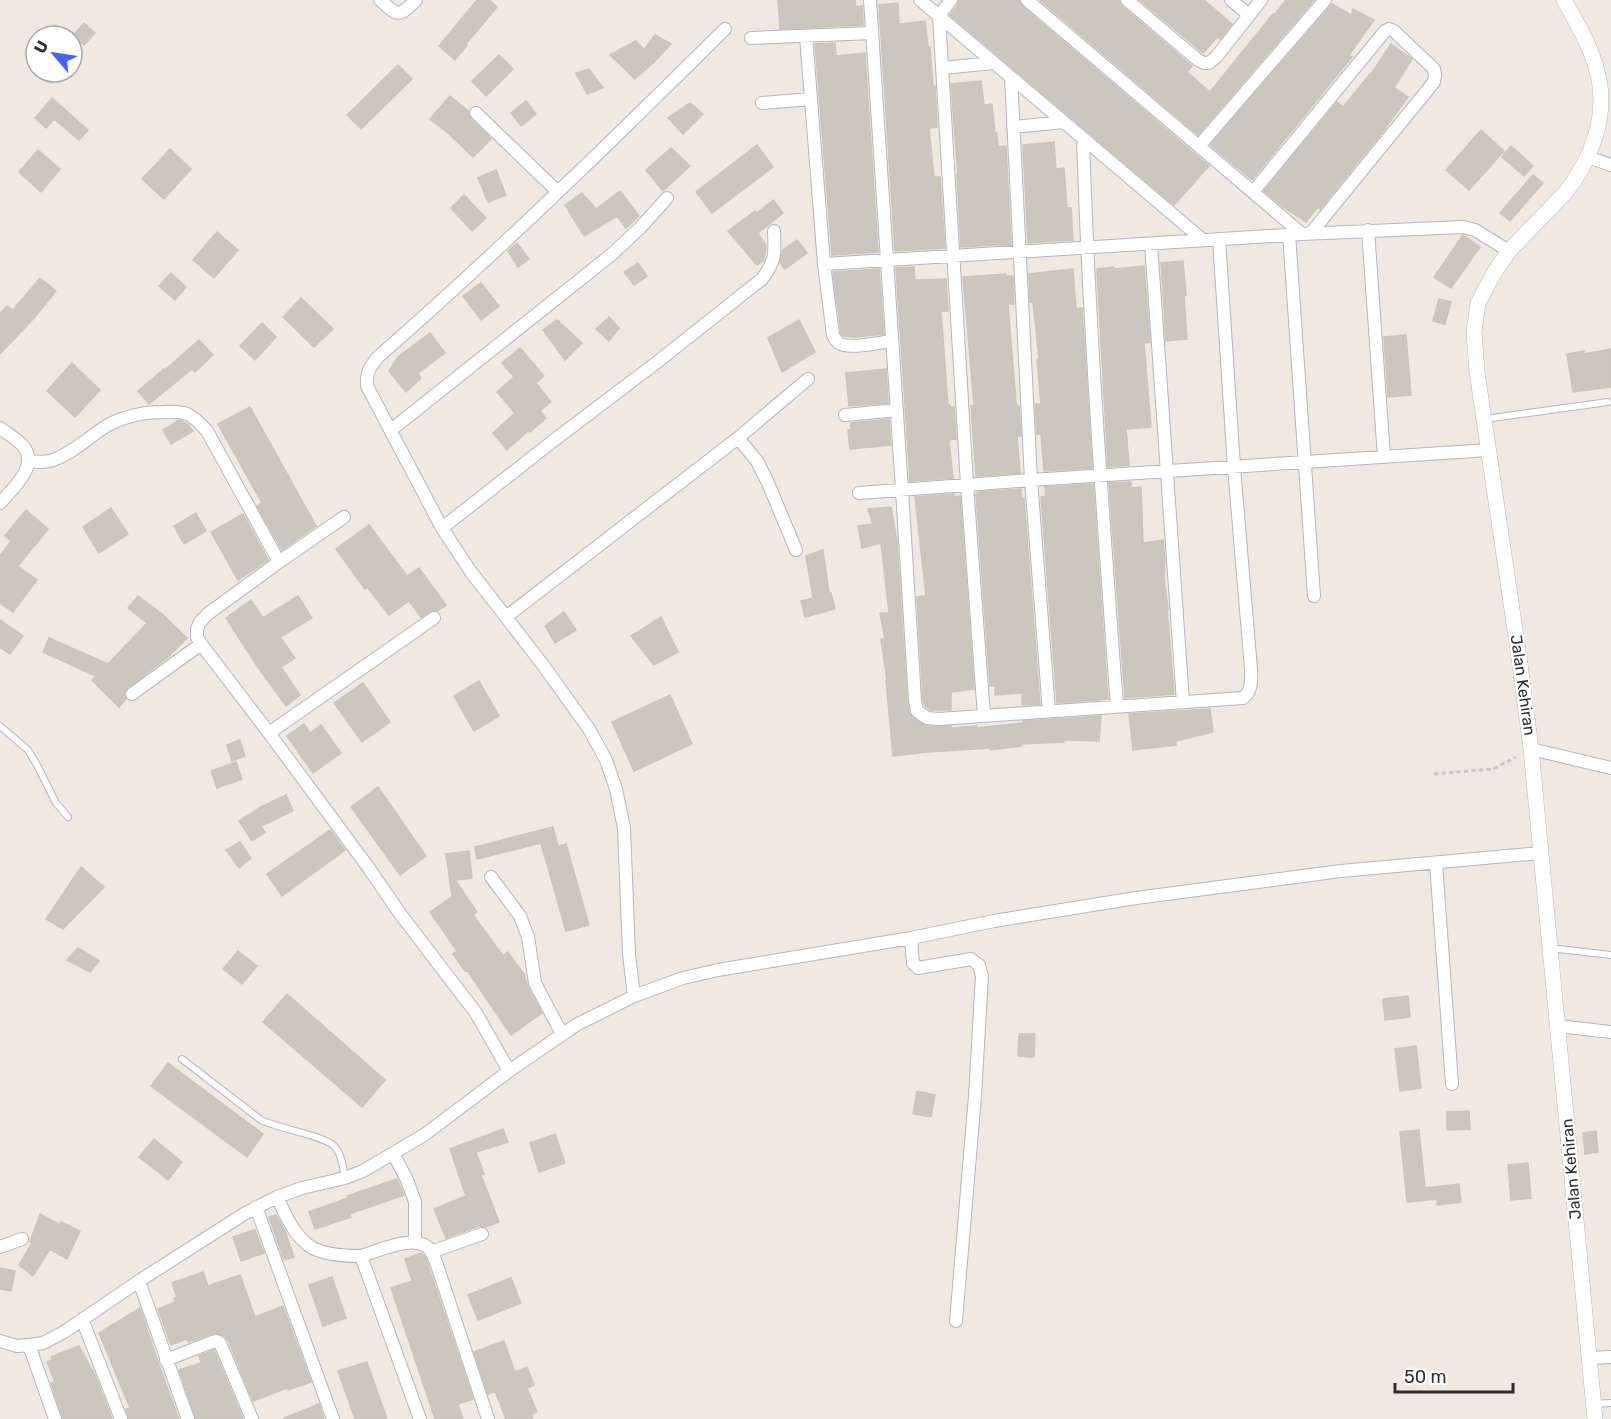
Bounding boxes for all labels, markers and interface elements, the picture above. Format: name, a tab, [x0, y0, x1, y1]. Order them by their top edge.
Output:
north arrow	[24, 24, 84, 84]
text: U	[30, 37, 52, 57]
street label: Jalan Kehiran	[1507, 633, 1539, 737]
street label: Jalan Kehiran	[1557, 1118, 1585, 1220]
scale bar	[1395, 1356, 1514, 1394]
text: 50 m	[1404, 1366, 1447, 1388]

